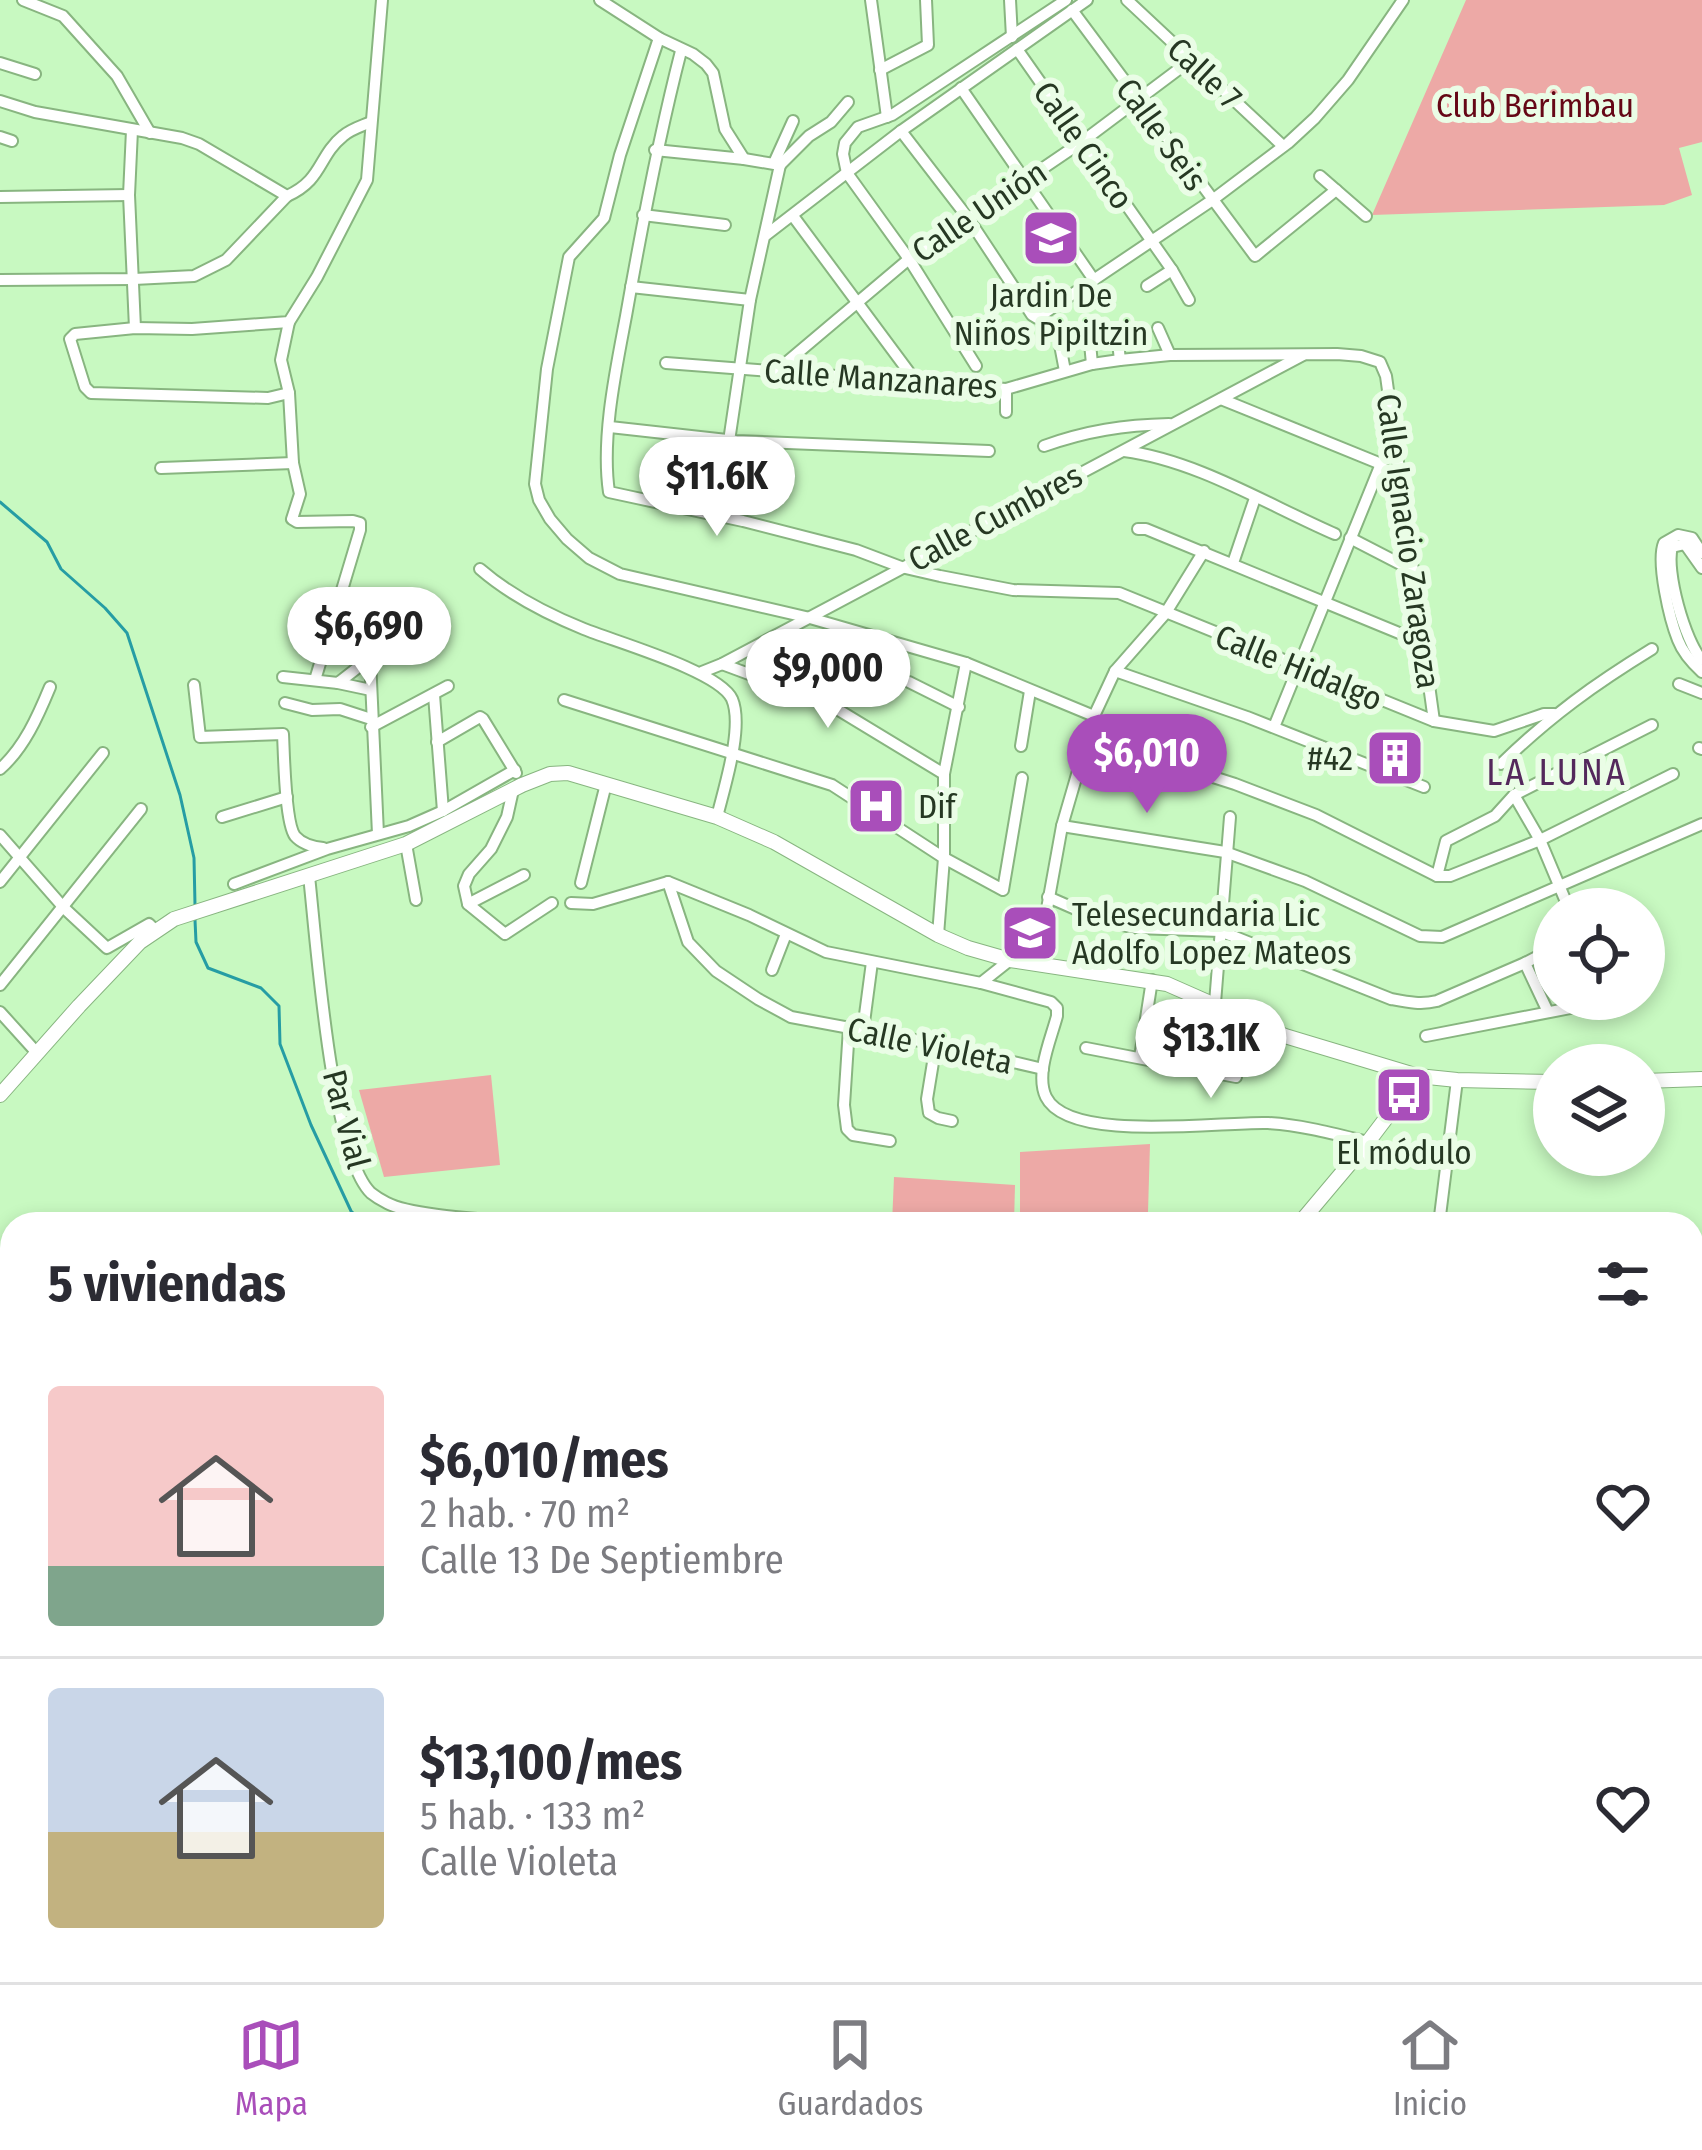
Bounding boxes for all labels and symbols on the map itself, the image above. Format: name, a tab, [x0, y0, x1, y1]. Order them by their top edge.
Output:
street label: Calle 7	[1159, 29, 1250, 118]
street label: Calle Seis	[1107, 71, 1215, 198]
street label: Calle Cinco	[1025, 74, 1142, 217]
park label: Club Berimbau	[1436, 86, 1634, 126]
street label: Calle Unión	[905, 152, 1054, 271]
school or university icon: Jardin De Niños Pipiltzin	[1020, 207, 1082, 269]
place label: Jardin De Niños Pipiltzin	[954, 276, 1148, 354]
street label: Calle Manzanares	[763, 351, 999, 407]
street label: Calle Ignacio Zaragoza	[1368, 391, 1449, 691]
pin: $11.6K	[619, 437, 815, 539]
street label: Calle Cumbres	[902, 455, 1089, 580]
pin: $6,690	[271, 587, 467, 689]
street label: Calle Hidalgo	[1209, 616, 1388, 720]
pin: $9,000	[730, 629, 926, 731]
pin: $6,010	[1049, 714, 1245, 816]
building icon: #42	[1364, 727, 1426, 789]
place label: #42	[1307, 739, 1353, 779]
district label: LA LUNA	[1486, 751, 1628, 795]
hospital icon: Dif	[845, 775, 907, 837]
place label: Dif	[918, 787, 957, 827]
place label: Telesecundaria Lic Adolfo Lopez Mateos	[1072, 895, 1351, 973]
school or university icon: Telesecundaria Lic Adolfo Lopez Mateos	[999, 902, 1061, 964]
pin: $13.1K	[1113, 999, 1309, 1101]
street label: Calle Violeta	[844, 1009, 1016, 1083]
bus stop icon: El módulo	[1373, 1064, 1435, 1126]
street label: Par Vial	[314, 1065, 378, 1173]
place label: El módulo	[1336, 1133, 1472, 1173]

